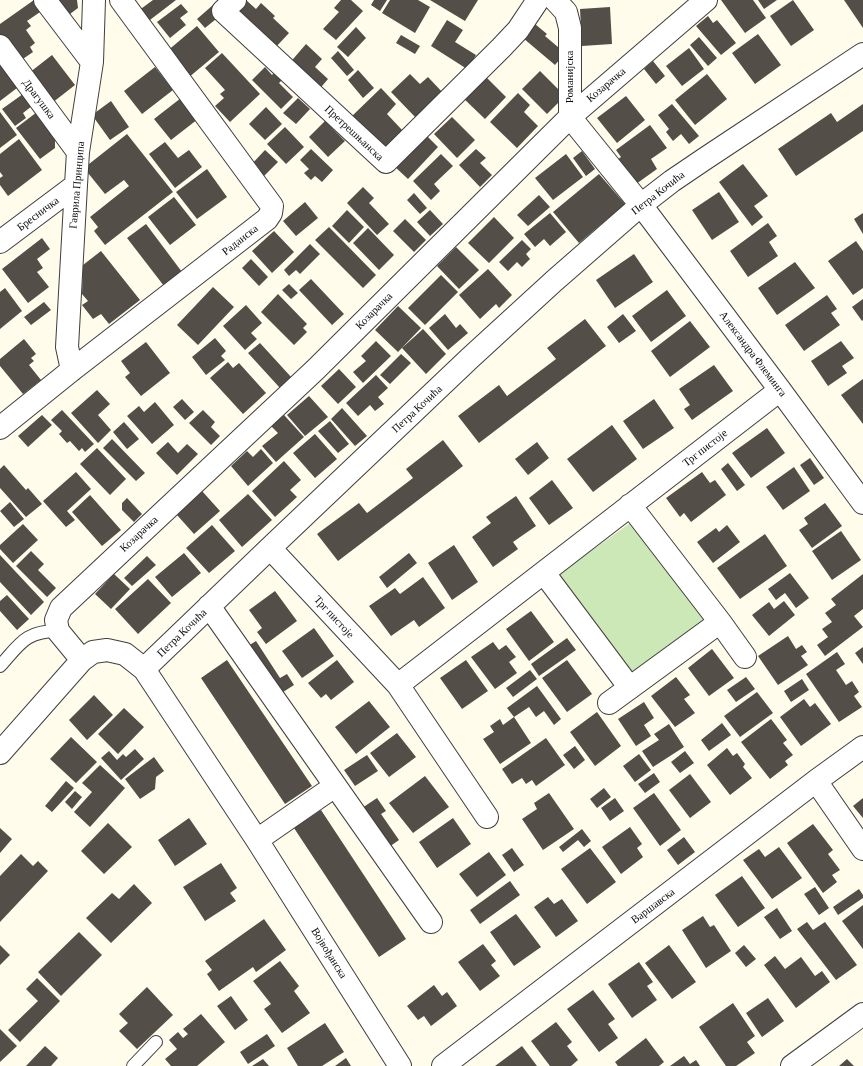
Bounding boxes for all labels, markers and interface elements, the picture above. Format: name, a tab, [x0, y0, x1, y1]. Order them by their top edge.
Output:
street label: Романијска	[563, 51, 577, 103]
street label: Козарачка	[584, 65, 628, 105]
street label: Драгушка	[20, 76, 58, 122]
street label: Претрешњанска	[322, 102, 386, 164]
street label: Гаврила Принципа	[67, 141, 87, 229]
street label: Петра Кочића	[629, 168, 687, 218]
street label: Бресничка	[14, 194, 62, 234]
street label: Раданска	[219, 222, 261, 258]
street label: Козарачка	[353, 290, 395, 332]
street label: Александра Флеминга	[716, 309, 790, 399]
street label: Петра Кочића	[389, 382, 445, 436]
street label: Трг пистоје	[680, 426, 730, 470]
street label: Козарачка	[117, 513, 161, 555]
street label: Трг пистоје	[311, 593, 357, 641]
street label: Петра Кочића	[154, 606, 210, 660]
street label: Варшавска	[629, 885, 677, 927]
street label: Војвођанска	[308, 925, 350, 981]

